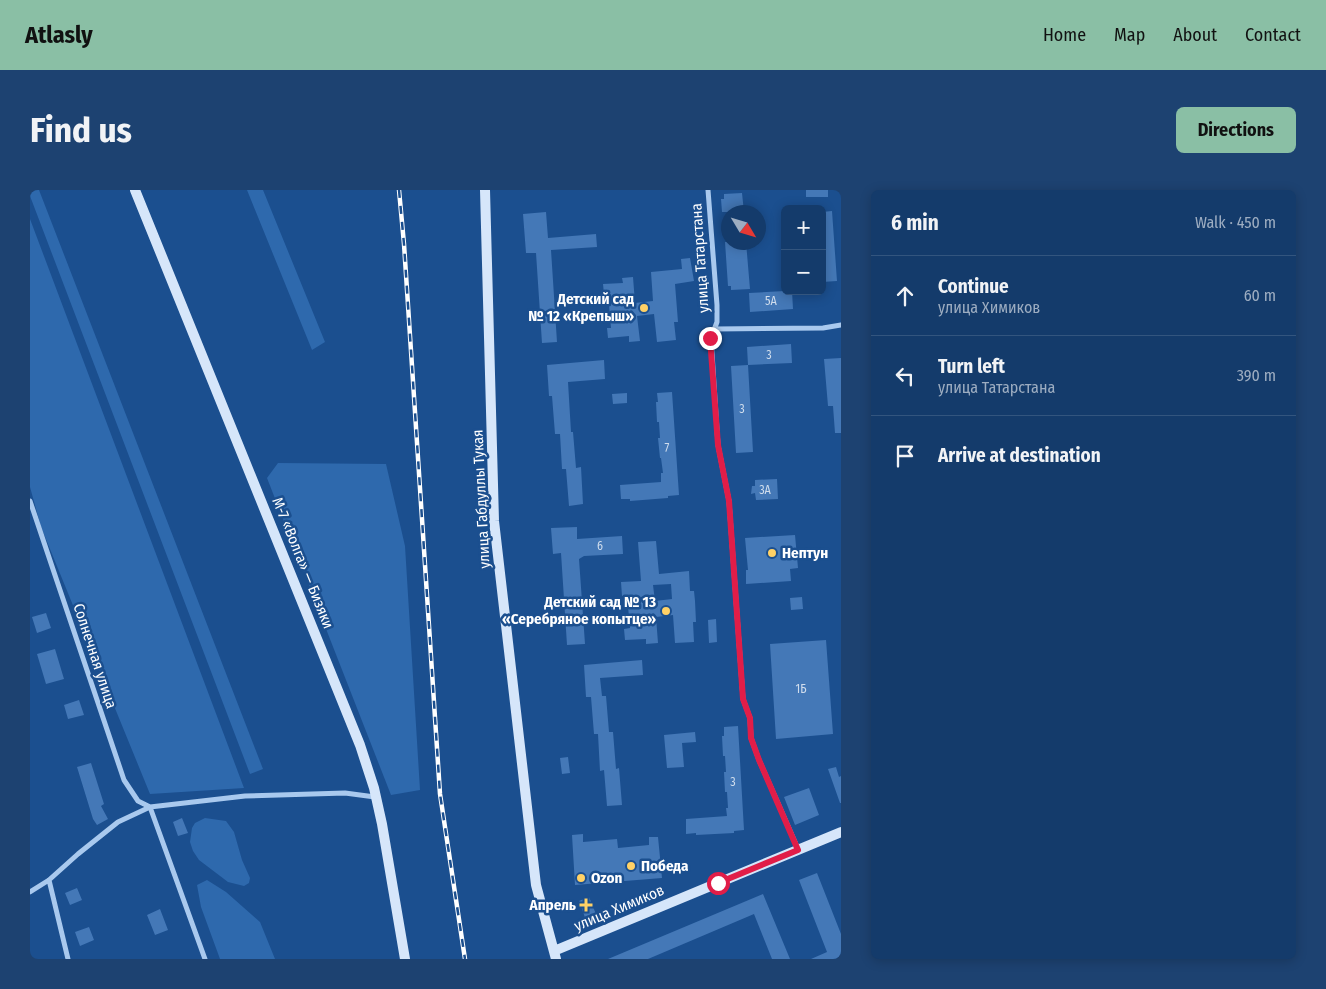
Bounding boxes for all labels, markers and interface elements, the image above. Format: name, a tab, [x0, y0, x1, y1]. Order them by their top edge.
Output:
text: Atlasly	[25, 21, 93, 49]
text: Home	[1043, 24, 1086, 46]
text: Map	[1114, 24, 1145, 46]
text: About	[1173, 24, 1217, 46]
text: Contact	[1245, 24, 1301, 46]
button: Directions	[1176, 107, 1296, 153]
text: Find us	[30, 109, 132, 151]
street label: улица Татарстана	[687, 203, 713, 313]
north arrow	[721, 205, 766, 250]
map controls	[781, 205, 826, 295]
button: +	[781, 205, 826, 250]
text: 6 min	[891, 210, 939, 236]
text: Walk · 450 m	[1195, 213, 1276, 232]
button: −	[781, 250, 826, 295]
text: Continue	[938, 275, 1009, 298]
icon: ahead	[891, 282, 919, 310]
text: 60 m	[1244, 286, 1276, 305]
place label: Детский сад № 12 «Крепыш»	[528, 290, 634, 325]
house number: 5А	[765, 294, 778, 308]
text: улица Химиков	[938, 298, 1040, 317]
marker: Детский сад № 12 «Крепыш»	[638, 302, 650, 314]
route end	[699, 327, 722, 350]
house number: 3	[766, 348, 772, 362]
text: Turn left	[938, 355, 1005, 378]
icon: left	[891, 362, 919, 390]
text: 390 m	[1237, 366, 1276, 385]
text: улица Татарстана	[938, 378, 1055, 397]
house number: 3	[739, 402, 745, 416]
street label: улица Габдуллы Тукая	[468, 429, 494, 569]
house number: 7	[665, 441, 670, 455]
icon: arrive	[891, 442, 919, 470]
text: Arrive at destination	[938, 444, 1101, 467]
house number: 3А	[759, 483, 772, 497]
street label: М-7 «Волга» — Бизяки	[268, 495, 338, 631]
house number: 6	[597, 539, 603, 553]
place label: Нептун	[782, 544, 828, 562]
marker: Нептун	[766, 547, 778, 559]
place label: Детский сад № 13 «Серебряное копытце»	[502, 593, 656, 628]
street label: Солнечная улица	[70, 601, 120, 711]
marker: Детский сад № 13 «Серебряное копытце»	[660, 605, 672, 617]
house number: 1Б	[796, 682, 806, 696]
house number: 3	[730, 775, 736, 789]
place label: Победа	[641, 857, 689, 875]
marker: Победа	[625, 860, 637, 872]
place label: Ozon	[591, 869, 622, 887]
marker: Ozon	[575, 872, 587, 884]
route start	[707, 872, 730, 895]
street label: улица Химиков	[571, 881, 667, 935]
place label: Апрель	[528, 896, 576, 914]
marker: Апрель	[580, 899, 592, 911]

